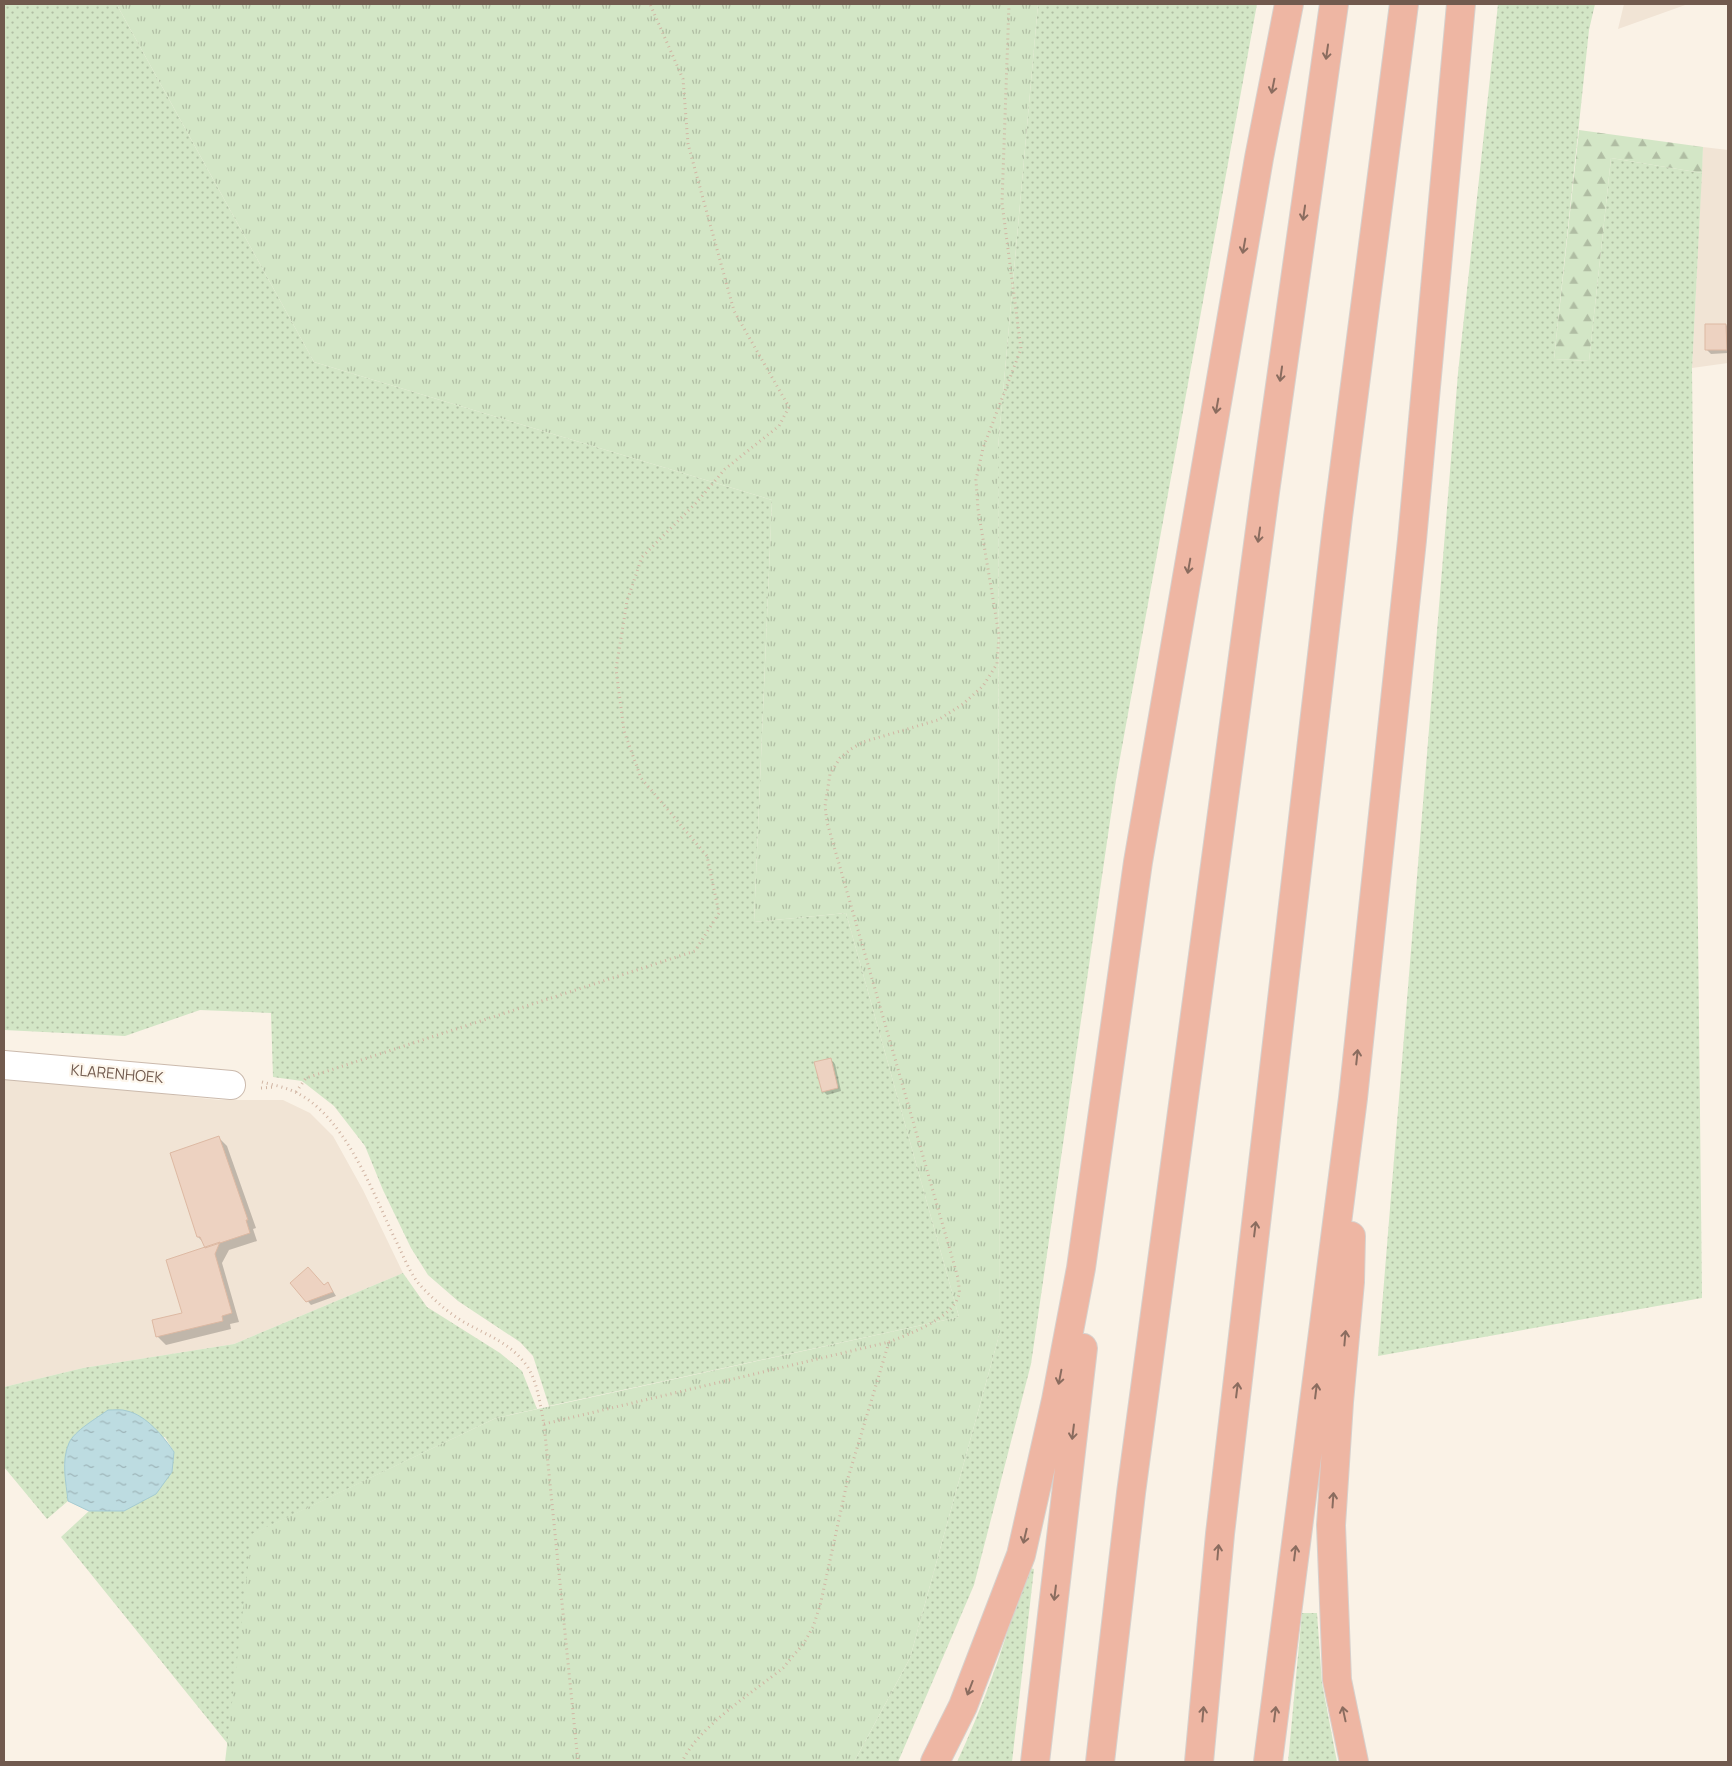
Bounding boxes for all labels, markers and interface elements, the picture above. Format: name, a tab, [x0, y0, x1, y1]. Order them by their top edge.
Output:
one-way arrow	[1322, 44, 1332, 60]
one-way arrow	[1268, 78, 1278, 94]
one-way arrow	[1299, 204, 1309, 220]
one-way arrow	[1239, 238, 1249, 254]
one-way arrow	[1276, 365, 1286, 381]
one-way arrow	[1211, 398, 1221, 414]
one-way arrow	[1254, 526, 1264, 542]
one-way arrow	[1184, 558, 1194, 574]
one-way arrow	[1352, 1049, 1362, 1065]
street label: KLARENHOEK	[70, 1059, 164, 1088]
one-way arrow	[1250, 1221, 1260, 1237]
one-way arrow	[1340, 1331, 1350, 1347]
one-way arrow	[1055, 1369, 1065, 1385]
one-way arrow	[1232, 1383, 1242, 1399]
one-way arrow	[1311, 1384, 1321, 1400]
one-way arrow	[1068, 1424, 1078, 1440]
one-way arrow	[1328, 1493, 1337, 1509]
one-way arrow	[1020, 1527, 1029, 1543]
one-way arrow	[1213, 1544, 1223, 1560]
one-way arrow	[1290, 1545, 1300, 1561]
one-way arrow	[1050, 1585, 1060, 1601]
one-way arrow	[965, 1680, 974, 1696]
one-way arrow	[1198, 1706, 1208, 1722]
one-way arrow	[1270, 1706, 1280, 1722]
one-way arrow	[1339, 1707, 1348, 1723]

